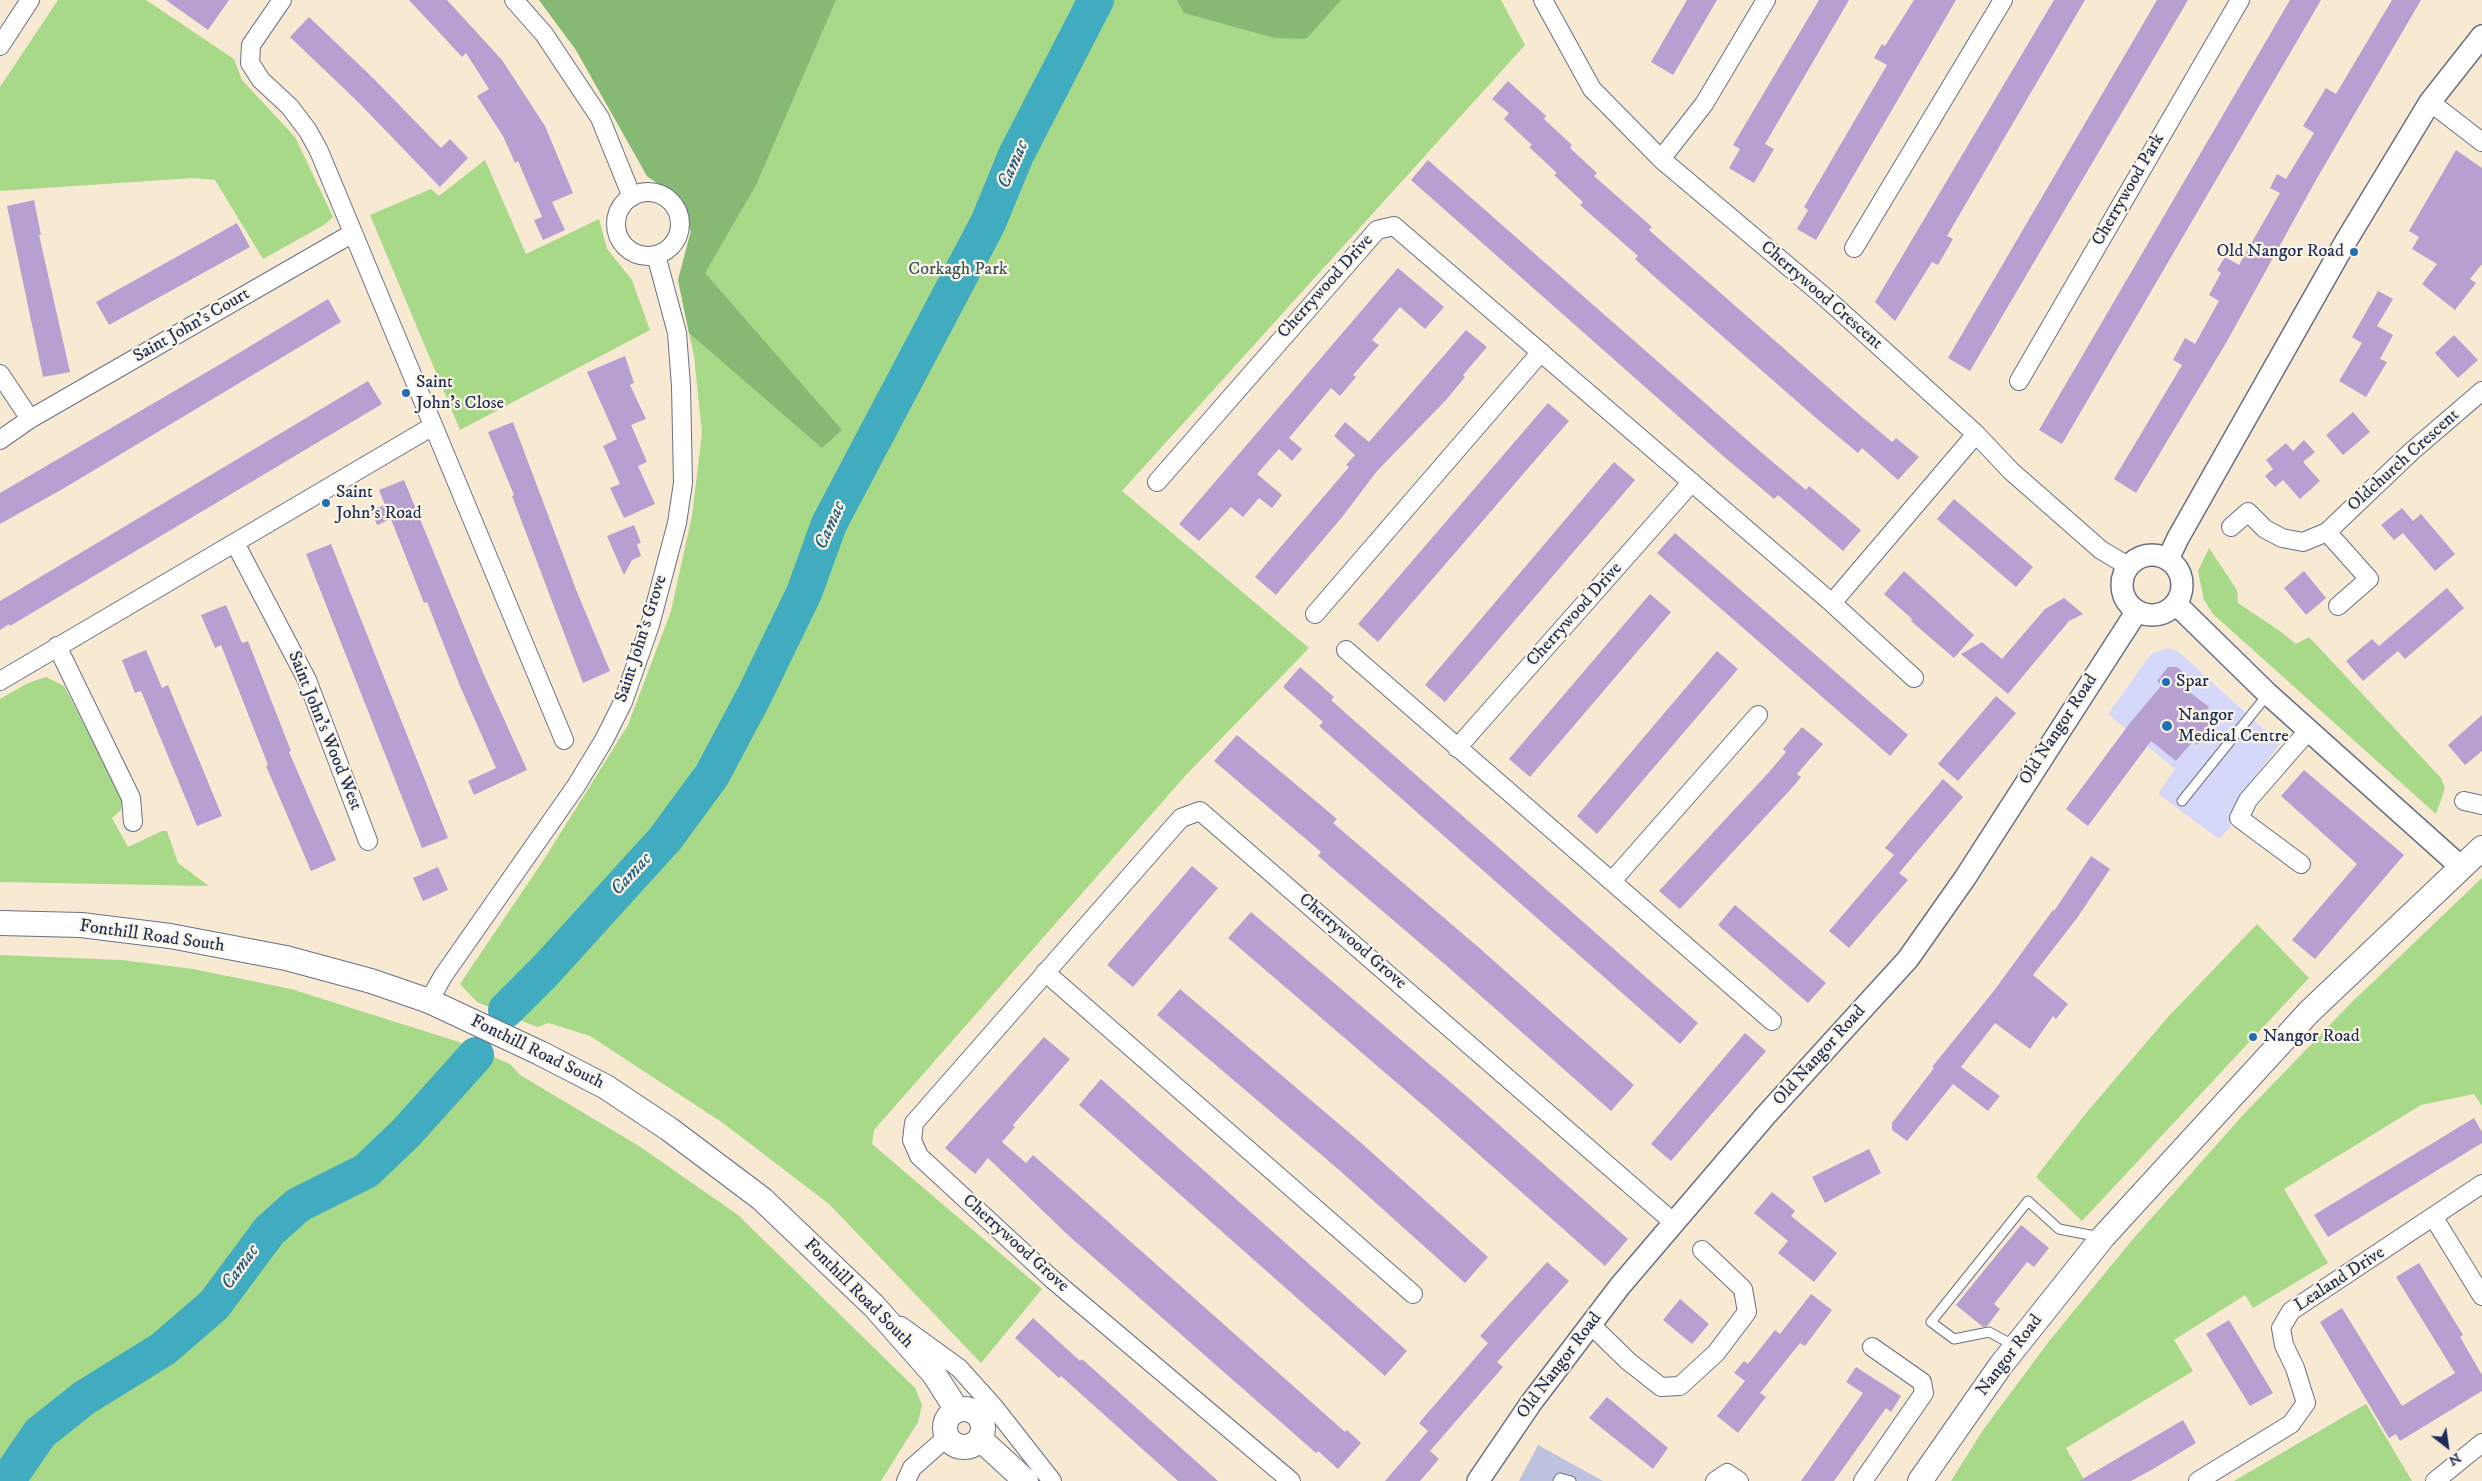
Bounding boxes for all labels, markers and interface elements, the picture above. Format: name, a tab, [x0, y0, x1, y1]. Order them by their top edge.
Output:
street label: Cherrywood Park	[2088, 130, 2170, 250]
water label: Camac	[993, 137, 1035, 193]
street label: Cherrywood Drive	[1274, 230, 1378, 344]
street label: Cherrywood Crescent	[1755, 237, 1887, 355]
place label: Old Nangor Road	[2216, 241, 2344, 263]
marker: Old Nangor Road	[2348, 246, 2360, 258]
park label: Corkagh Park	[908, 259, 1008, 281]
street label: Saint John's Court	[130, 284, 254, 368]
place label: Saint John's Close	[416, 372, 504, 414]
marker: Saint John's Close	[400, 387, 412, 399]
street label: Oldchurch Crescent	[2344, 405, 2464, 517]
place label: Saint John's Road	[336, 482, 422, 524]
marker: Saint John's Road	[320, 497, 332, 509]
water label: Camac	[810, 498, 852, 554]
street label: Cherrywood Drive	[1523, 558, 1627, 672]
street label: Saint John's Grove	[611, 573, 673, 705]
street label: Saint John's Wood West	[282, 648, 366, 814]
street label: Old Nangor Road	[2015, 671, 2103, 789]
place label: Spar	[2176, 671, 2209, 693]
marker: Spar	[2160, 676, 2172, 688]
place label: Nangor Medical Centre	[2178, 705, 2289, 748]
marker: Nangor Medical Centre	[2160, 719, 2174, 733]
water label: Camac	[607, 849, 657, 901]
street label: Cherrywood Grove	[1294, 889, 1410, 995]
street label: Fonthill Road South	[78, 916, 226, 958]
street label: Old Nangor Road	[1769, 1001, 1871, 1111]
street label: Fonthill Road South	[467, 1011, 607, 1095]
place label: Nangor Road	[2263, 1026, 2360, 1048]
marker: Nangor Road	[2247, 1031, 2259, 1043]
street label: Cherrywood Grove	[957, 1190, 1073, 1298]
street label: Fonthill Road South	[799, 1235, 917, 1353]
water label: Camac	[217, 1241, 265, 1295]
street label: Lealand Drive	[2291, 1243, 2389, 1317]
street label: Old Nangor Road	[1513, 1309, 1607, 1423]
street label: Nangor Road	[1972, 1311, 2048, 1401]
north arrow	[2422, 1421, 2472, 1471]
text: N	[2445, 1448, 2464, 1470]

